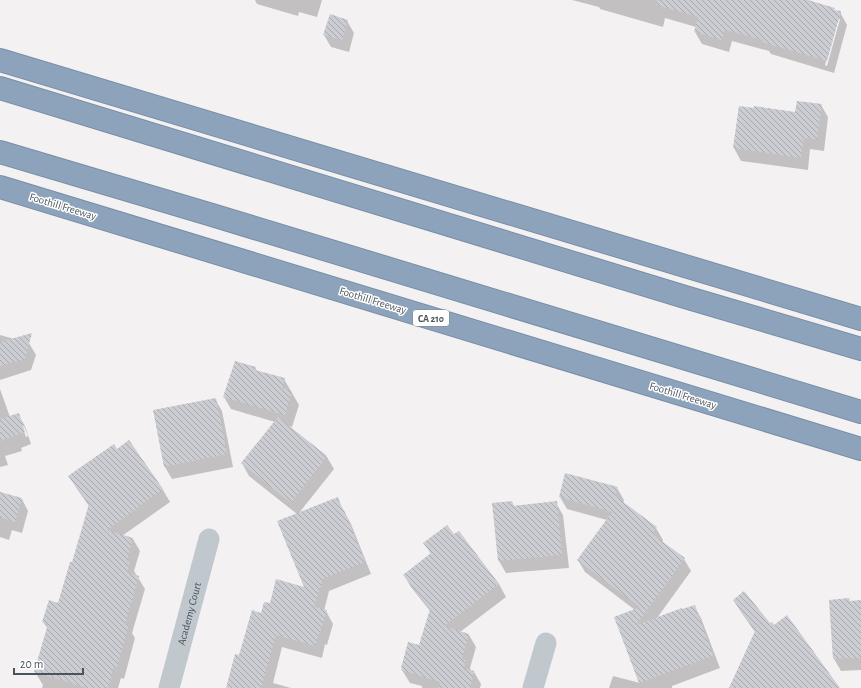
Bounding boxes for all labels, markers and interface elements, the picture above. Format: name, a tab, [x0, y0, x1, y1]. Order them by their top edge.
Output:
street label: Foothill Freeway	[28, 191, 98, 222]
street label: Foothill Freeway	[338, 285, 408, 316]
road number: CA 210	[413, 310, 449, 326]
street label: Foothill Freeway	[648, 380, 718, 411]
street label: Academy Court	[176, 581, 203, 646]
scale bar	[14, 650, 83, 676]
text: 20 m	[20, 658, 43, 670]

